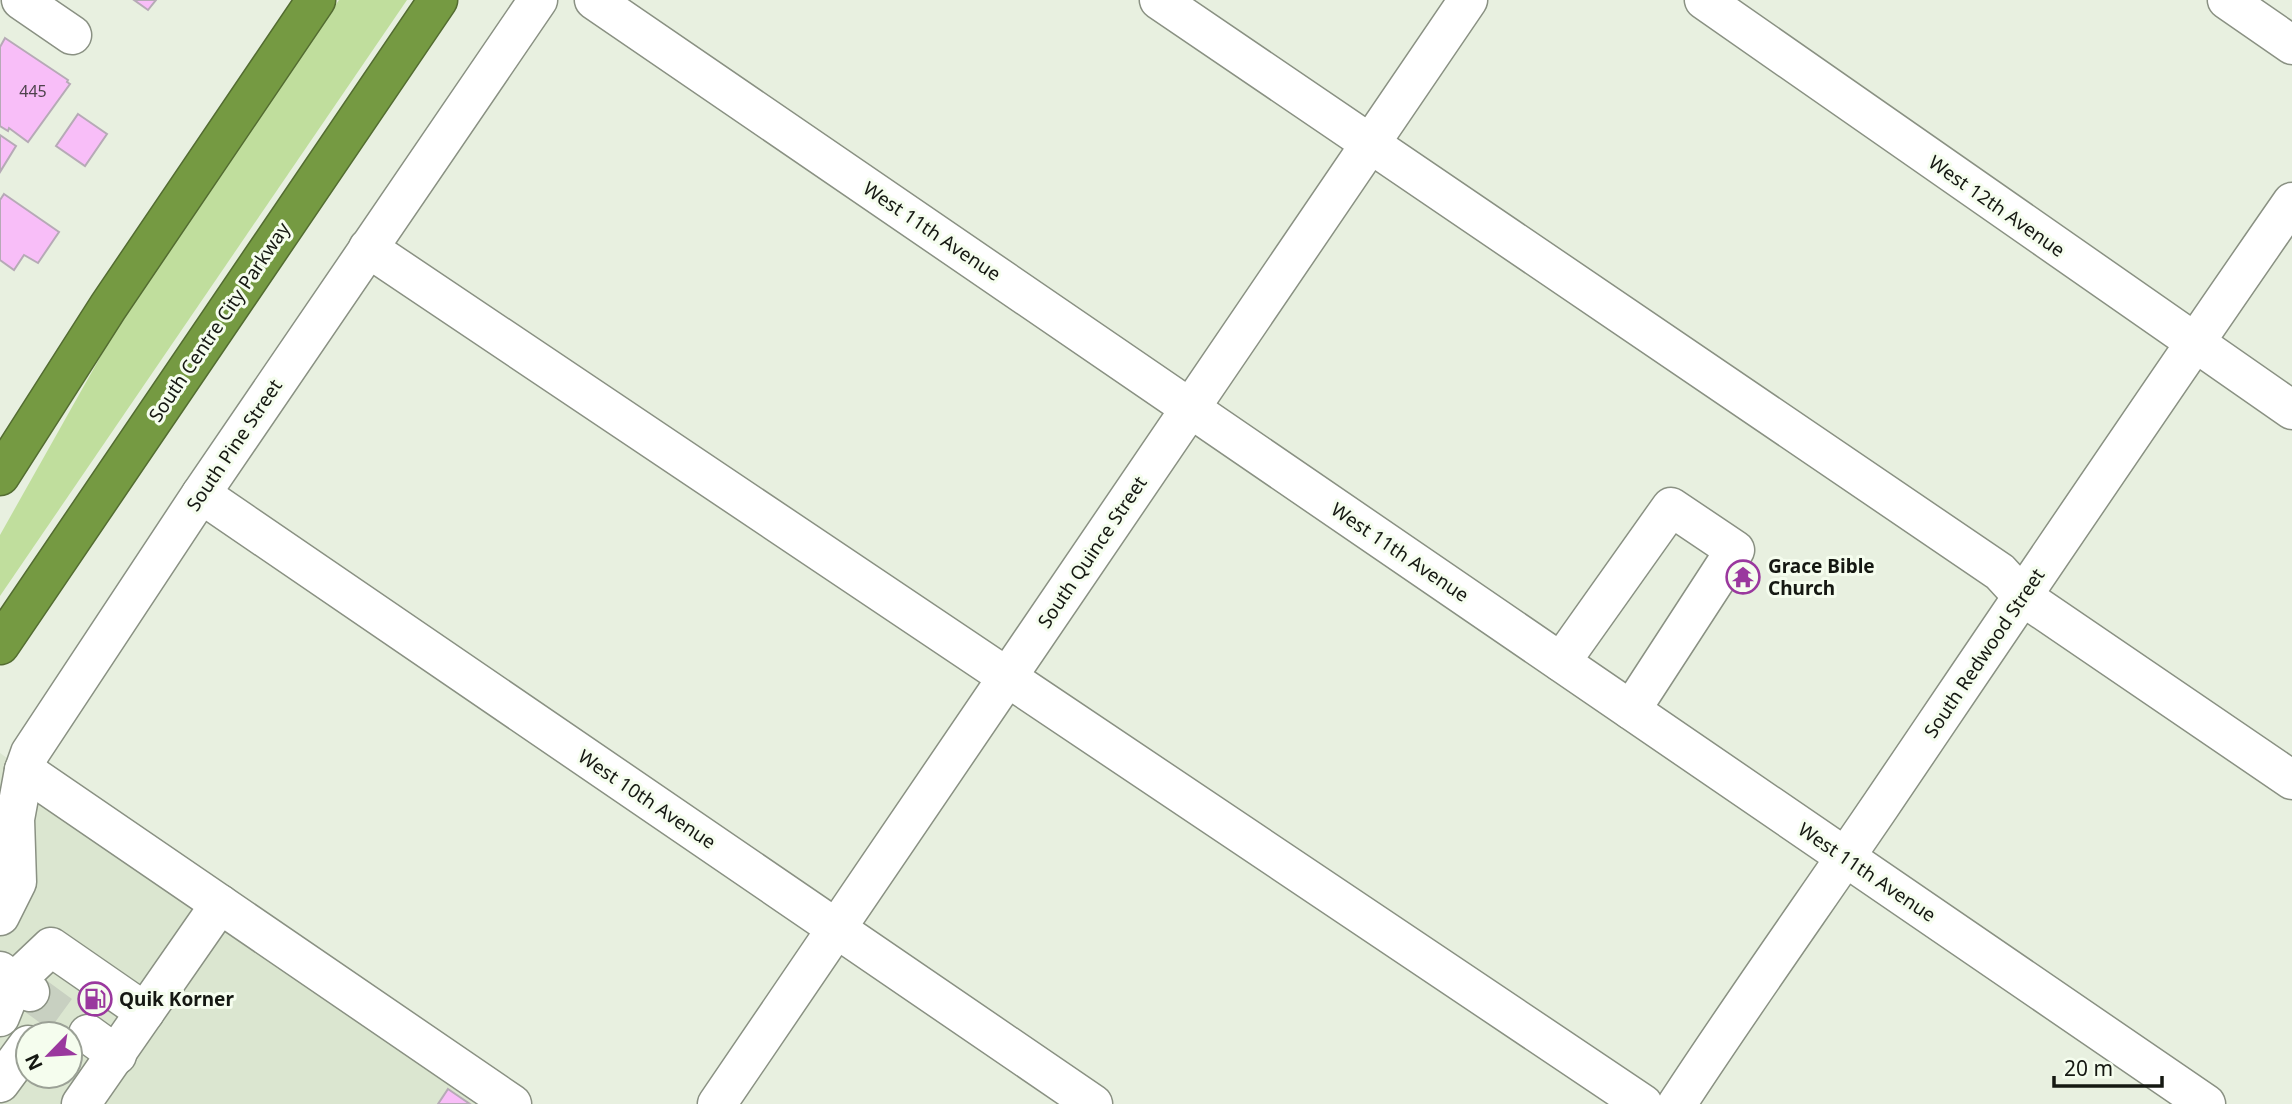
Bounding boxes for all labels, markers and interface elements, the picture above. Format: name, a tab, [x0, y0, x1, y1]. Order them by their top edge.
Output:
house number: 445	[19, 80, 47, 102]
street label: West 12th Avenue	[1924, 149, 2070, 263]
street label: West 11th Avenue	[858, 175, 1006, 287]
street label: South Centre City Parkway	[142, 217, 296, 427]
street label: South Pine Street	[180, 374, 288, 516]
street label: South Quince Street	[1031, 471, 1153, 633]
street label: West 11th Avenue	[1326, 496, 1474, 608]
place label: Grace Bible Church	[1768, 553, 1875, 601]
temple icon: Grace Bible Church	[1724, 558, 1762, 596]
street label: South Redwood Street	[1918, 563, 2051, 743]
street label: West 10th Avenue	[573, 743, 721, 855]
street label: West 11th Avenue	[1793, 816, 1941, 928]
fuel station icon: Quik Korner	[76, 980, 114, 1018]
place label: Quik Korner	[119, 986, 234, 1012]
north arrow	[14, 1020, 84, 1090]
scale bar	[2054, 1044, 2162, 1088]
text: N	[19, 1050, 49, 1075]
text: 20 m	[2064, 1054, 2113, 1082]

